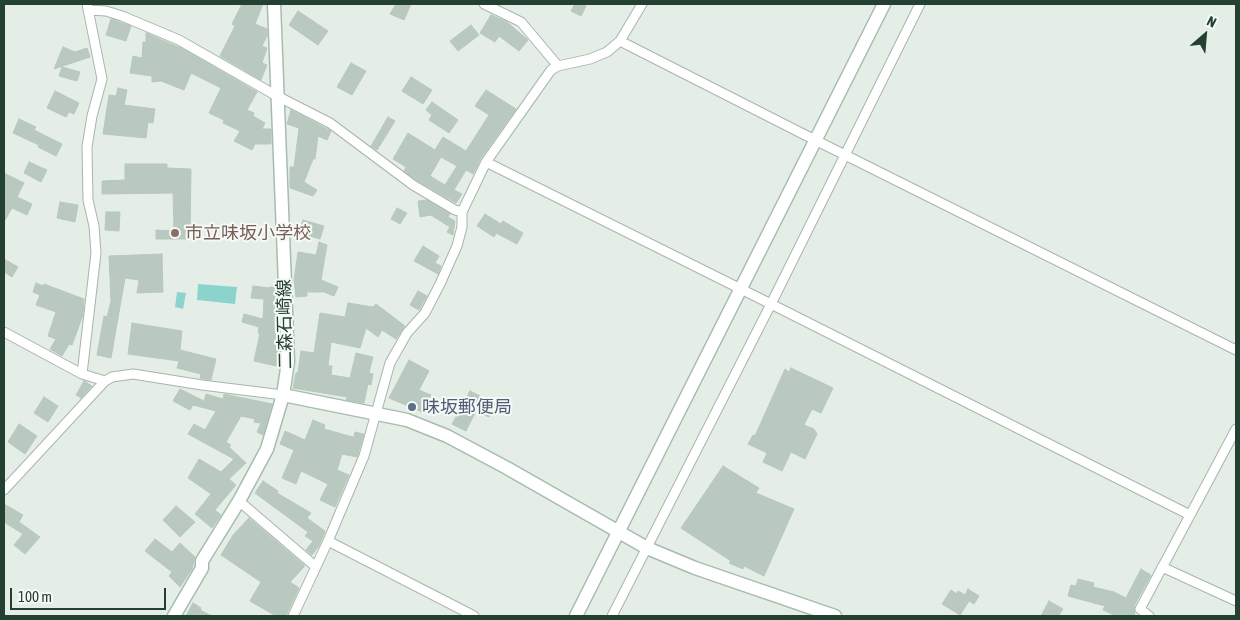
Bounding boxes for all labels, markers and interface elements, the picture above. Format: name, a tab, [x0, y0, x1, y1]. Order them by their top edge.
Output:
north arrow	[1180, 10, 1230, 60]
text: N	[1204, 13, 1219, 31]
place label: 市立味坂小学校	[185, 222, 311, 244]
marker: 市立味坂小学校	[169, 227, 181, 239]
street label: 二森石崎線	[273, 279, 297, 369]
place label: 味坂郵便局	[422, 396, 512, 418]
marker: 味坂郵便局	[406, 401, 418, 413]
scale bar	[12, 578, 169, 610]
text: 100 m	[18, 588, 52, 605]

